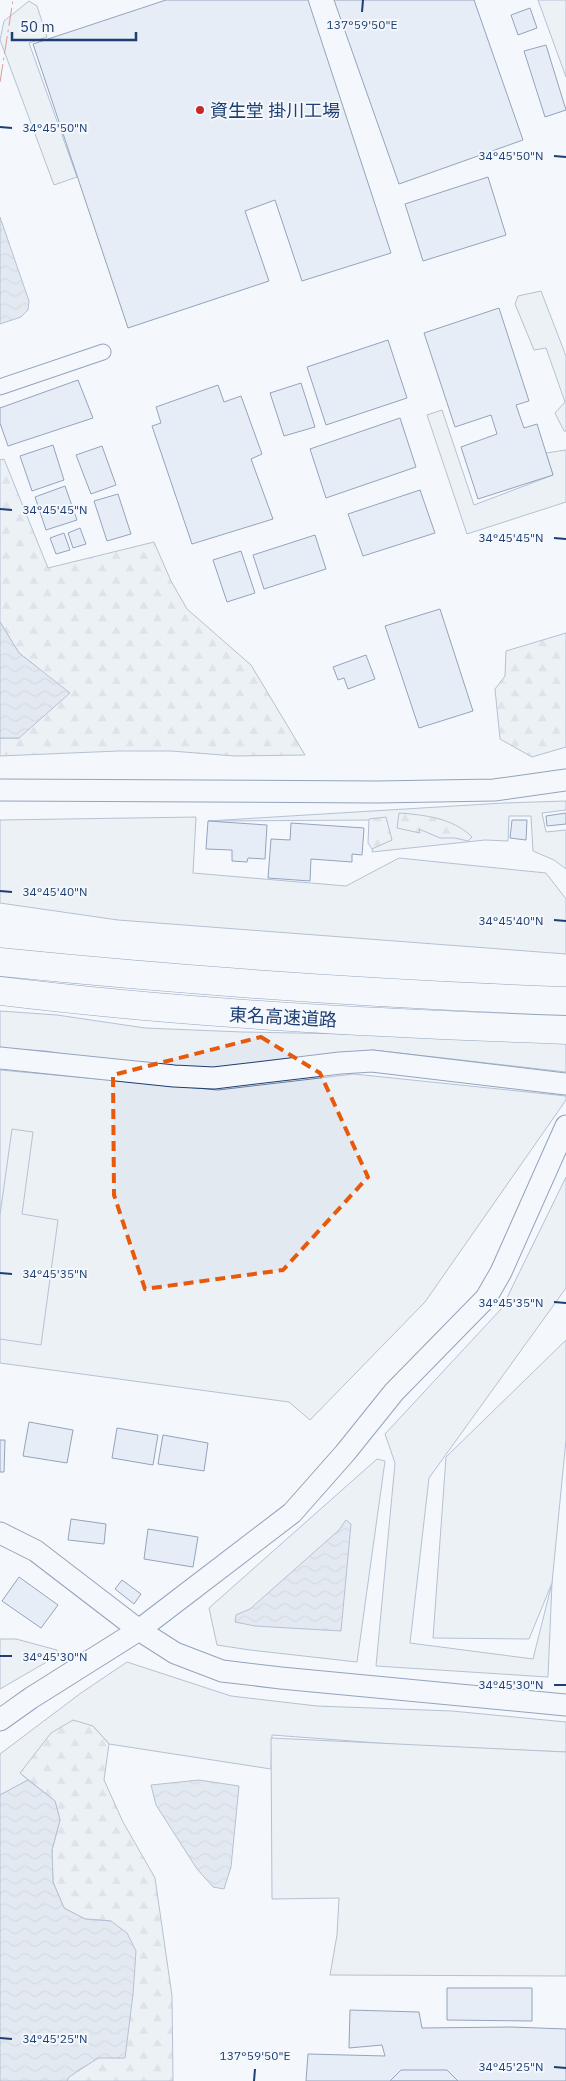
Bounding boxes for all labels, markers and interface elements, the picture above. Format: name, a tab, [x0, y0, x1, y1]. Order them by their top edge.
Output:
scale bar	[12, 10, 136, 42]
text: 50 m	[20, 17, 55, 36]
text: 137°59'50"E	[327, 17, 397, 32]
place label: 資生堂 掛川工場	[210, 99, 340, 122]
marker: 資生堂 掛川工場	[194, 104, 206, 116]
text: 34°45'50"N	[22, 120, 88, 135]
text: 34°45'50"N	[478, 148, 544, 163]
text: 34°45'45"N	[22, 502, 88, 517]
text: 34°45'45"N	[478, 530, 544, 545]
text: 34°45'40"N	[22, 884, 88, 899]
text: 34°45'40"N	[478, 913, 544, 928]
street label: 東名高速道路	[228, 1003, 338, 1031]
text: 34°45'35"N	[22, 1266, 88, 1281]
text: 34°45'35"N	[478, 1295, 544, 1310]
text: 34°45'30"N	[22, 1649, 88, 1664]
text: 34°45'30"N	[478, 1677, 544, 1692]
text: 34°45'25"N	[22, 2031, 88, 2046]
text: 137°59'50"E	[220, 2048, 290, 2063]
text: 34°45'25"N	[478, 2059, 544, 2074]

